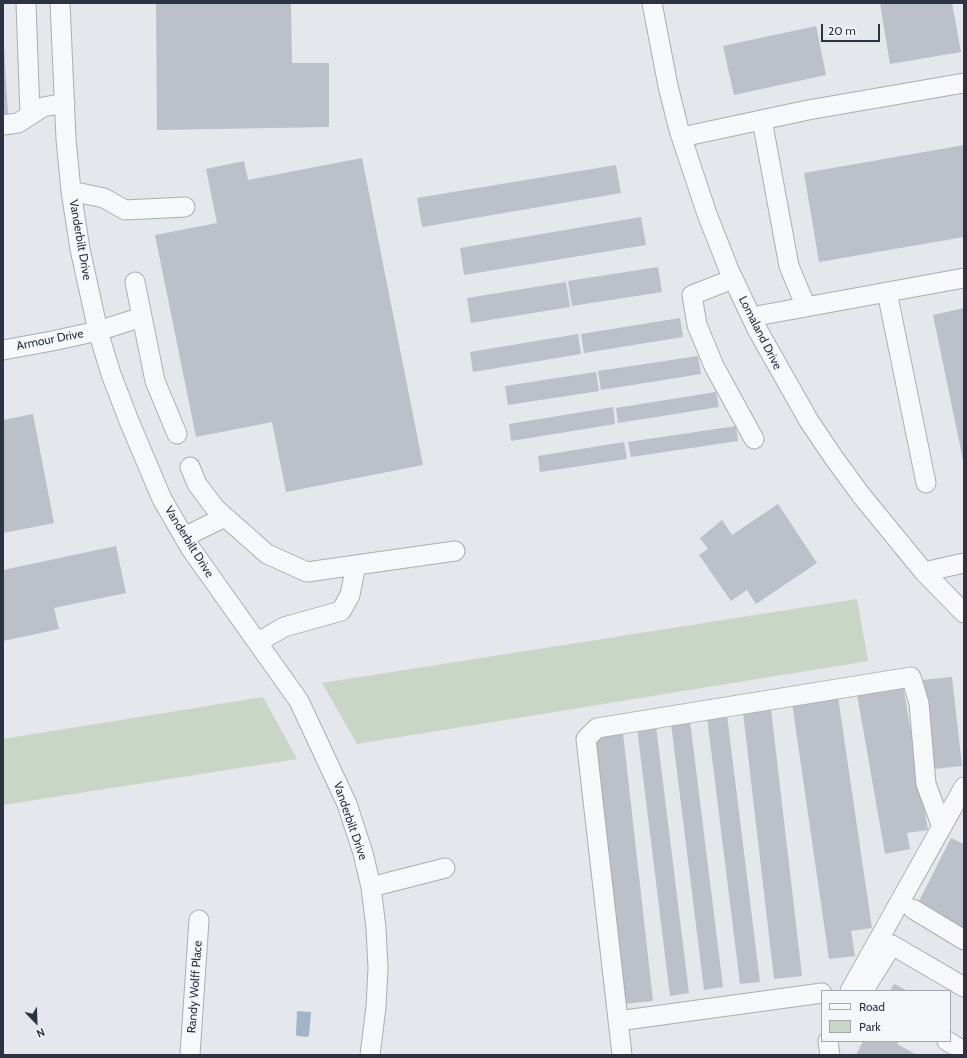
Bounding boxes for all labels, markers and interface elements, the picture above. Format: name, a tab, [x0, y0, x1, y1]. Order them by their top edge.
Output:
scale bar	[823, 16, 882, 42]
text: 20 m	[828, 23, 856, 38]
street label: Vanderbilt Drive	[66, 199, 94, 281]
street label: Lomaland Drive	[735, 294, 785, 372]
street label: Armour Drive	[15, 326, 85, 354]
street label: Vanderbilt Drive	[161, 504, 217, 580]
street label: Vanderbilt Drive	[330, 780, 370, 862]
street label: Randy Wolff Place	[185, 940, 205, 1034]
legend	[821, 990, 951, 1042]
text: Road	[859, 999, 885, 1014]
north arrow	[16, 1002, 56, 1042]
text: Park	[859, 1019, 881, 1034]
text: N	[34, 1025, 47, 1041]

